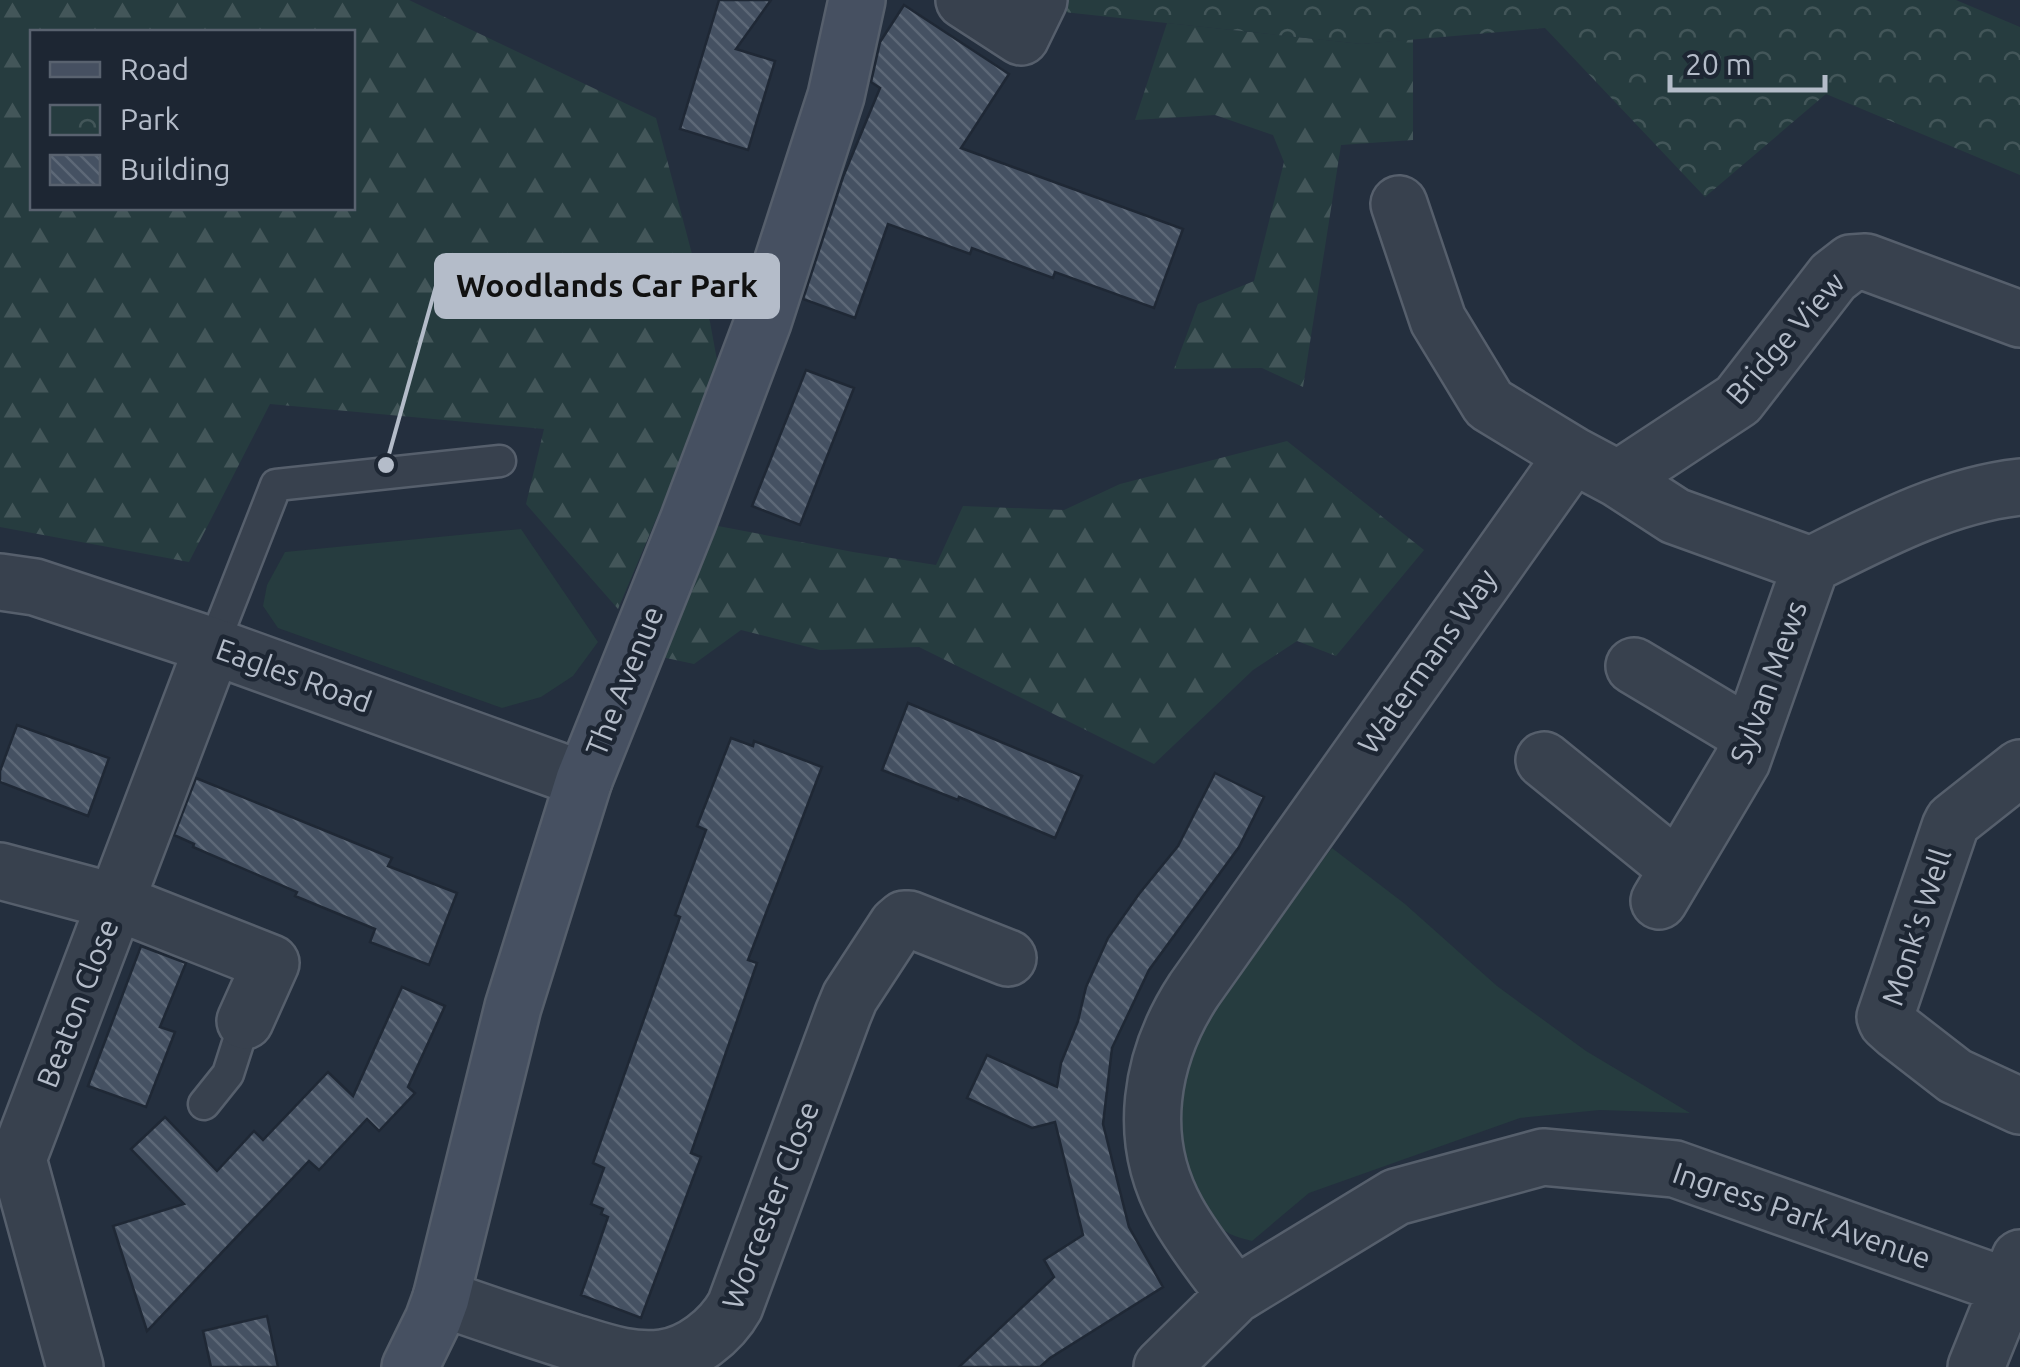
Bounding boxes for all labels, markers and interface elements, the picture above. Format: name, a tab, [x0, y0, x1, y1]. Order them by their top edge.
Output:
legend	[30, 30, 355, 210]
scale bar	[1670, 30, 1825, 92]
text: 20 m	[1685, 47, 1752, 81]
text: Road	[120, 52, 189, 86]
text: Park	[120, 102, 180, 136]
text: Building	[120, 152, 231, 186]
callout: Woodlands Car Park	[436, 255, 778, 317]
street label: Bridge View	[1719, 265, 1851, 411]
text: Woodlands Car Park	[456, 267, 758, 303]
street label: Watermans Way	[1351, 562, 1503, 760]
street label: Sylvan Mews	[1723, 596, 1813, 768]
street label: The Avenue	[579, 601, 669, 761]
street label: Eagles Road	[212, 631, 376, 719]
street label: Monk's Well	[1875, 844, 1957, 1010]
street label: Beaton Close	[29, 914, 125, 1092]
street label: Worcester Close	[715, 1096, 825, 1314]
street label: Ingress Park Avenue	[1669, 1155, 1935, 1275]

